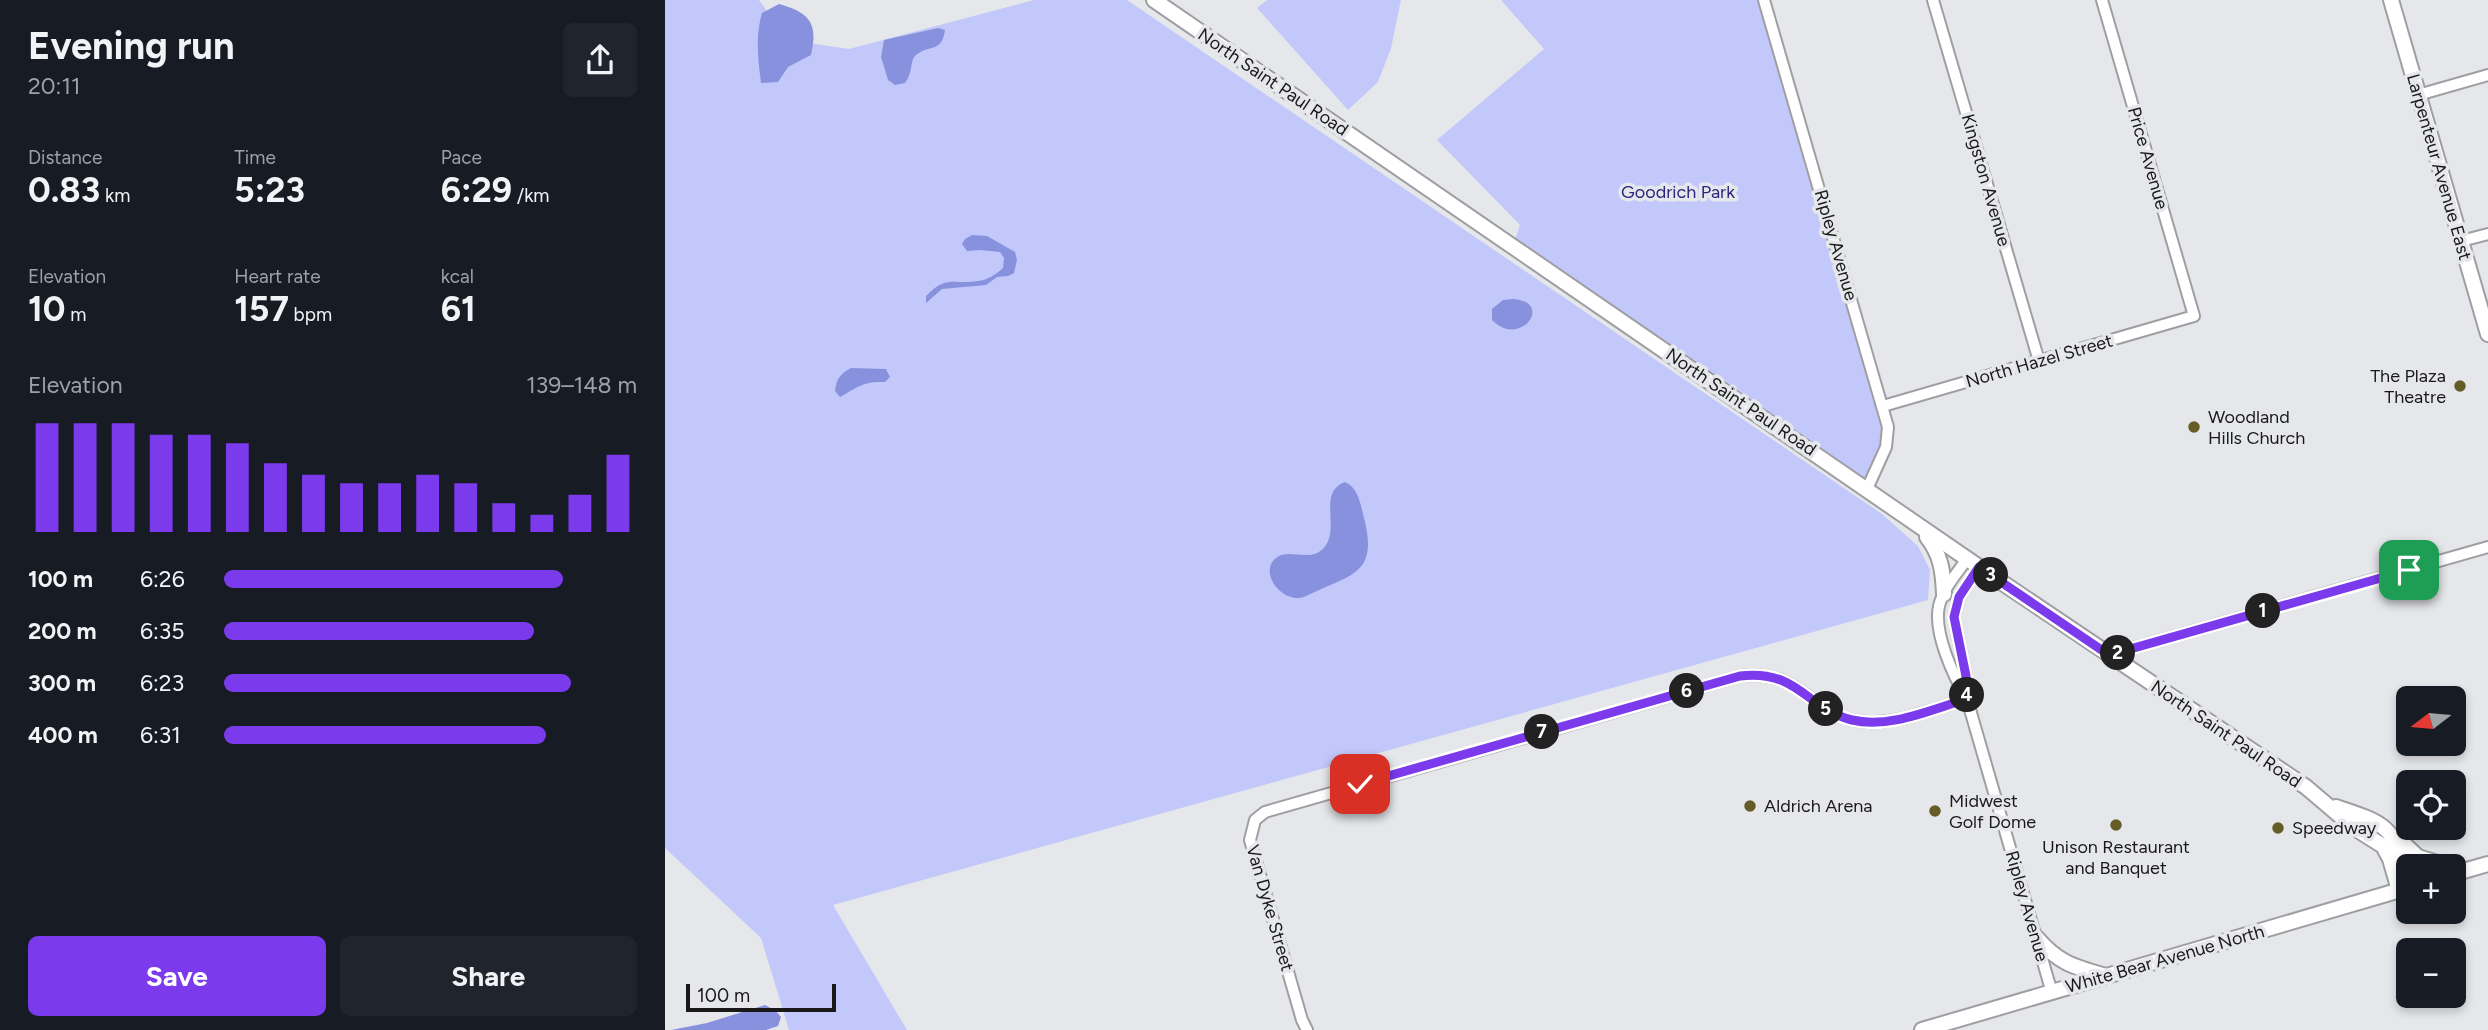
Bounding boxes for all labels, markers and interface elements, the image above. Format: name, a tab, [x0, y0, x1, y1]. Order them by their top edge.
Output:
text: Evening run	[28, 23, 235, 69]
button: share	[563, 23, 637, 97]
street label: North Saint Paul Road	[1194, 23, 1352, 141]
street label: Larpenteur Avenue East	[2402, 71, 2476, 263]
text: 20:11	[28, 72, 80, 100]
street label: Price Avenue	[2123, 104, 2173, 212]
street label: Kingston Avenue	[1957, 111, 2015, 249]
text: Distance	[28, 146, 102, 169]
text: Time	[234, 146, 276, 169]
text: Pace	[441, 146, 482, 169]
text: 0.83	[28, 169, 100, 211]
text: 5:23	[234, 169, 305, 211]
text: 6:29	[441, 169, 512, 211]
park label: Goodrich Park	[1621, 181, 1735, 203]
text: km	[100, 184, 130, 207]
text: /km	[512, 184, 550, 207]
street label: Ripley Avenue	[1810, 187, 1862, 303]
text: Elevation	[28, 265, 106, 288]
text: Heart rate	[234, 265, 321, 288]
text: kcal	[441, 265, 474, 288]
text: 10	[28, 288, 65, 330]
text: 157	[234, 288, 289, 330]
text: 61	[441, 288, 476, 330]
text: m	[65, 303, 86, 326]
text: bpm	[289, 303, 332, 326]
street label: North Hazel Street	[1963, 329, 2115, 393]
street label: North Saint Paul Road	[1662, 343, 1820, 461]
place label: The Plaza Theatre	[2370, 365, 2446, 408]
text: Elevation	[28, 371, 123, 399]
text: 139–148 m	[526, 371, 637, 399]
marker: The Plaza Theatre	[2452, 378, 2468, 394]
place label: Woodland Hills Church	[2208, 406, 2305, 449]
marker: Woodland Hills Church	[2186, 419, 2202, 435]
pin	[2379, 540, 2439, 600]
icon: arrive	[2390, 551, 2428, 589]
pin: 3	[1973, 558, 2009, 592]
text: 3	[1985, 563, 1996, 586]
text: 100 m	[28, 565, 93, 593]
text: 6:26	[140, 565, 185, 593]
pin: 1	[2245, 594, 2281, 628]
text: 1	[2258, 599, 2267, 622]
text: 200 m	[28, 617, 97, 645]
text: 6:35	[140, 617, 185, 645]
pin: 2	[2101, 636, 2135, 670]
text: 2	[2112, 641, 2123, 664]
text: 300 m	[28, 669, 96, 697]
text: 6:23	[140, 669, 184, 697]
pin: 6	[1669, 674, 1705, 708]
street label: North Saint Paul Road	[2147, 675, 2305, 793]
pin: 4	[1949, 678, 1985, 712]
text: 6	[1681, 679, 1692, 702]
text: 4	[1960, 683, 1973, 706]
north arrow	[2396, 686, 2466, 756]
map controls	[2396, 686, 2466, 1008]
pin: 5	[1809, 692, 1843, 726]
text: 5	[1820, 697, 1831, 720]
pin: 7	[1525, 714, 1559, 750]
text: 7	[1536, 720, 1547, 743]
text: 400 m	[28, 721, 98, 749]
text: 6:31	[140, 721, 181, 749]
pin	[1330, 754, 1390, 814]
icon: check	[1341, 765, 1379, 803]
button: locate	[2396, 770, 2466, 840]
place label: Midwest Golf Dome	[1949, 790, 2036, 833]
place label: Aldrich Arena	[1764, 795, 1873, 817]
marker: Aldrich Arena	[1742, 798, 1758, 814]
marker: Midwest Golf Dome	[1927, 803, 1943, 819]
marker: Unison Restaurant and Banquet	[2108, 817, 2124, 833]
place label: Speedway	[2292, 817, 2377, 839]
marker: Speedway	[2270, 820, 2286, 836]
place label: Unison Restaurant and Banquet	[2042, 836, 2190, 879]
street label: Van Dyke Street	[1241, 842, 1299, 974]
street label: Ripley Avenue	[2001, 848, 2053, 964]
button: +	[2396, 854, 2466, 924]
street label: White Bear Avenue North	[2063, 920, 2267, 998]
button: Save	[28, 936, 326, 1016]
button: Share	[340, 936, 637, 1016]
button: −	[2396, 938, 2466, 1008]
scale bar	[686, 981, 837, 1013]
text: 100 m	[697, 984, 750, 1007]

